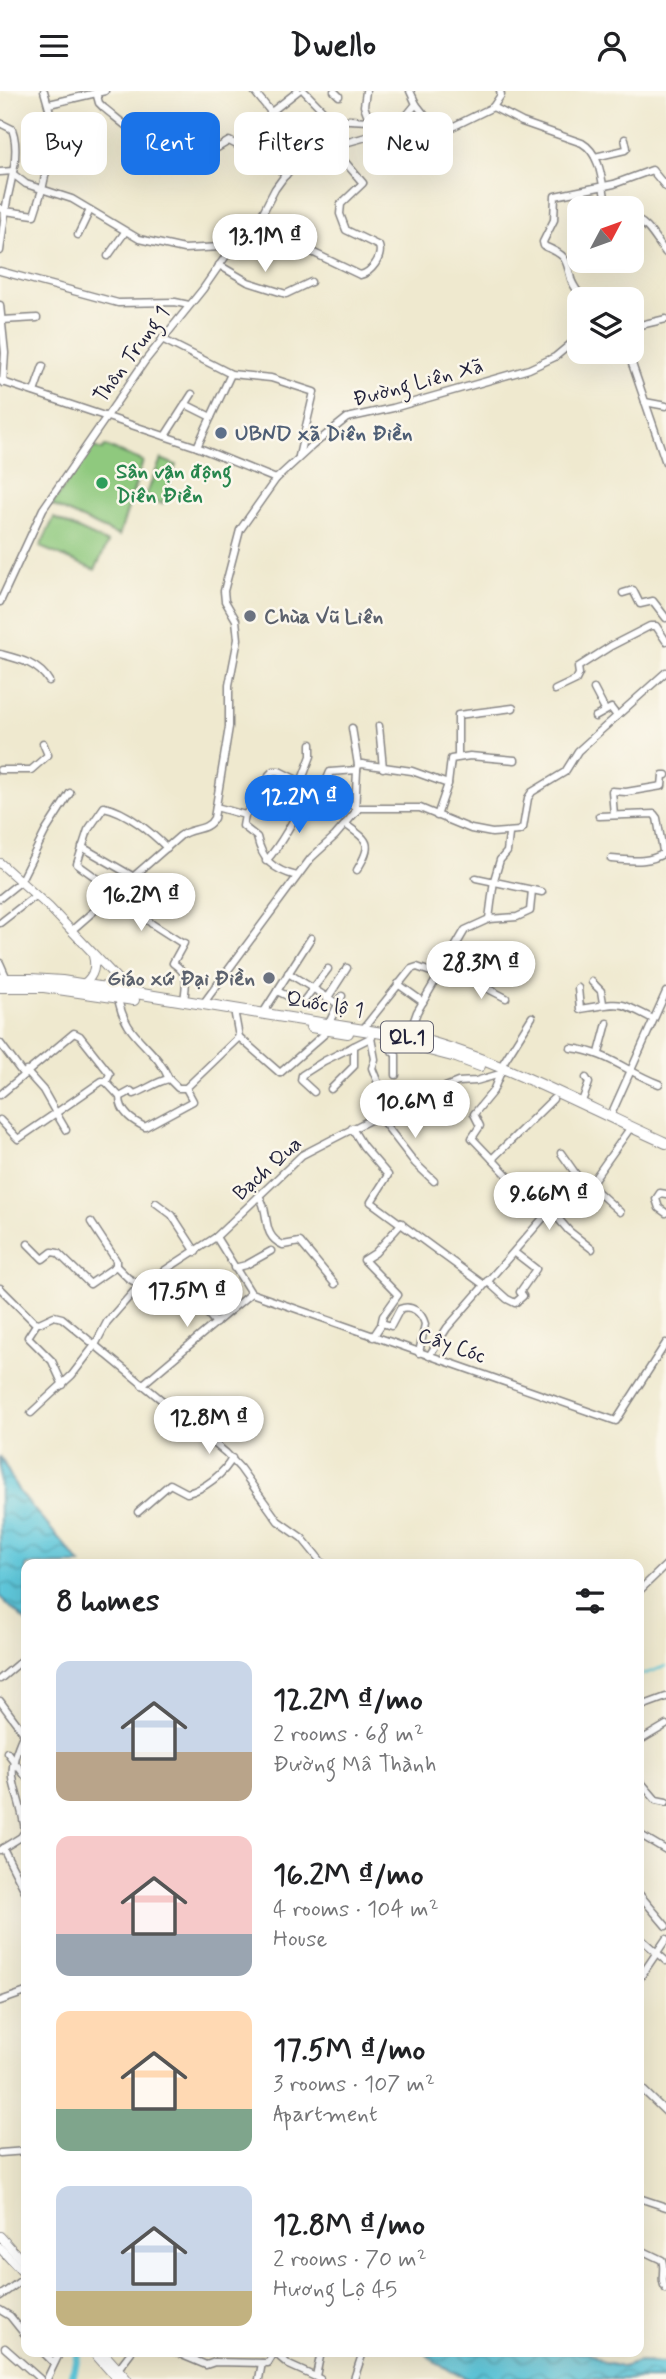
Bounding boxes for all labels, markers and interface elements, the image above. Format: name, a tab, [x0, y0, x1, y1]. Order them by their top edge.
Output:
text: Dwello	[290, 25, 376, 67]
icon: menu	[35, 27, 73, 65]
icon: person	[593, 27, 631, 65]
chip: Buy	[21, 112, 107, 175]
chip: Rent	[121, 112, 220, 175]
chip: Filters	[234, 112, 349, 175]
chip: New	[363, 112, 453, 175]
north arrow	[567, 196, 644, 273]
map controls	[567, 196, 644, 364]
pin: 13.1M ₫	[200, 215, 330, 274]
text: 13.1M ₫	[228, 222, 302, 252]
button: layers	[567, 287, 644, 364]
street label: Thôn Trung 1	[87, 300, 178, 410]
street label: Đường Liên Xã	[350, 352, 487, 416]
place label: UBND xã Diên Điền	[235, 420, 413, 448]
marker: UBND xã Diên Điền	[213, 425, 229, 441]
place label: Sân vận động Diên Điền	[116, 458, 232, 510]
marker: Sân vận động Diên Điền	[94, 475, 110, 491]
place label: Chùa Vũ Liên	[264, 603, 383, 631]
marker: Chùa Vũ Liên	[242, 608, 258, 624]
pin: 12.2M ₫	[234, 775, 364, 835]
text: 12.2M ₫	[261, 783, 337, 813]
pin: 16.2M ₫	[76, 873, 206, 933]
text: 16.2M ₫	[102, 881, 180, 911]
pin: 28.3M ₫	[416, 941, 546, 1001]
text: 28.3M ₫	[442, 949, 520, 979]
place label: Giáo xứ Đại Điền	[107, 965, 255, 993]
marker: Giáo xứ Đại Điền	[261, 970, 277, 986]
street label: Quốc lộ 1	[284, 985, 366, 1025]
road number: QL.1	[381, 1021, 433, 1053]
pin: 10.6M ₫	[350, 1081, 480, 1140]
text: 10.6M ₫	[376, 1088, 454, 1118]
street label: Bạch Qua	[227, 1130, 308, 1207]
pin: 9.66M ₫	[484, 1173, 614, 1232]
text: 9.66M ₫	[510, 1180, 588, 1210]
pin: 17.5M ₫	[122, 1269, 252, 1329]
text: 17.5M ₫	[148, 1277, 226, 1307]
street label: Cây Cóc	[414, 1321, 489, 1371]
pin: 12.8M ₫	[144, 1397, 274, 1456]
text: 12.8M ₫	[170, 1404, 248, 1434]
text: 8 homes	[56, 1582, 159, 1621]
icon: filters	[571, 1582, 609, 1620]
text: 12.2M ₫/mo	[273, 1681, 423, 1720]
icon: home	[112, 1689, 196, 1773]
text: 2 rooms · 68 m²	[273, 1720, 424, 1750]
text: Đường Mâ Thành	[273, 1750, 436, 1780]
text: 16.2M ₫/mo	[273, 1856, 424, 1895]
icon: home	[112, 1864, 196, 1948]
text: 4 rooms · 104 m²	[273, 1895, 439, 1925]
text: House	[273, 1925, 327, 1955]
text: 17.5M ₫/mo	[273, 2031, 425, 2070]
icon: home	[112, 2039, 196, 2123]
text: 3 rooms · 107 m²	[273, 2070, 435, 2100]
text: Apartment	[273, 2100, 378, 2130]
text: 12.8M ₫/mo	[273, 2206, 425, 2245]
icon: home	[112, 2214, 196, 2298]
text: 2 rooms · 70 m²	[273, 2245, 427, 2275]
text: Hương Lộ 45	[273, 2275, 397, 2305]

